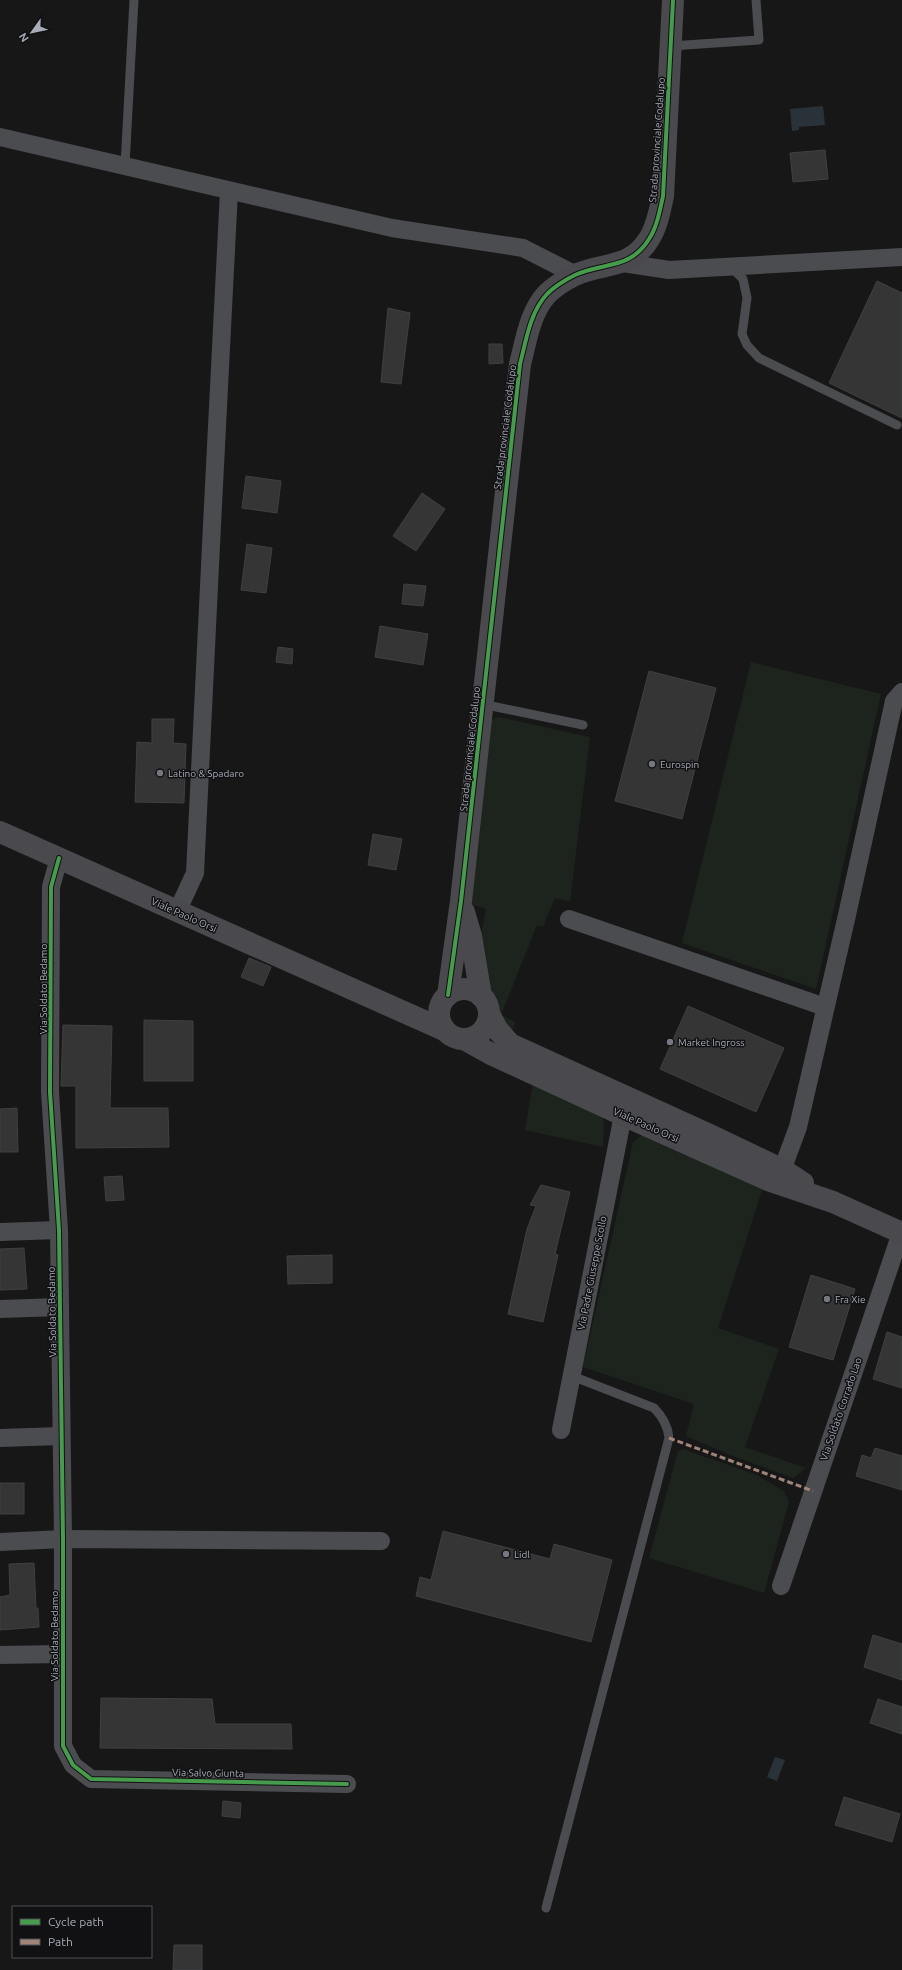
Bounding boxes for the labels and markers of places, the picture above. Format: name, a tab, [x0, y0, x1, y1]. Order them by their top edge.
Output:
marker: Eurospin	[647, 759, 657, 769]
place label: Eurospin	[660, 759, 699, 770]
marker: Latino & Spadaro	[155, 768, 165, 778]
place label: Latino & Spadaro	[168, 768, 244, 779]
marker: Market Ingross	[665, 1037, 675, 1047]
place label: Market Ingross	[678, 1037, 745, 1048]
marker: Fra Xie	[822, 1294, 832, 1304]
place label: Fra Xie	[835, 1294, 865, 1305]
marker: Lidl	[501, 1549, 511, 1559]
place label: Lidl	[514, 1549, 530, 1560]

